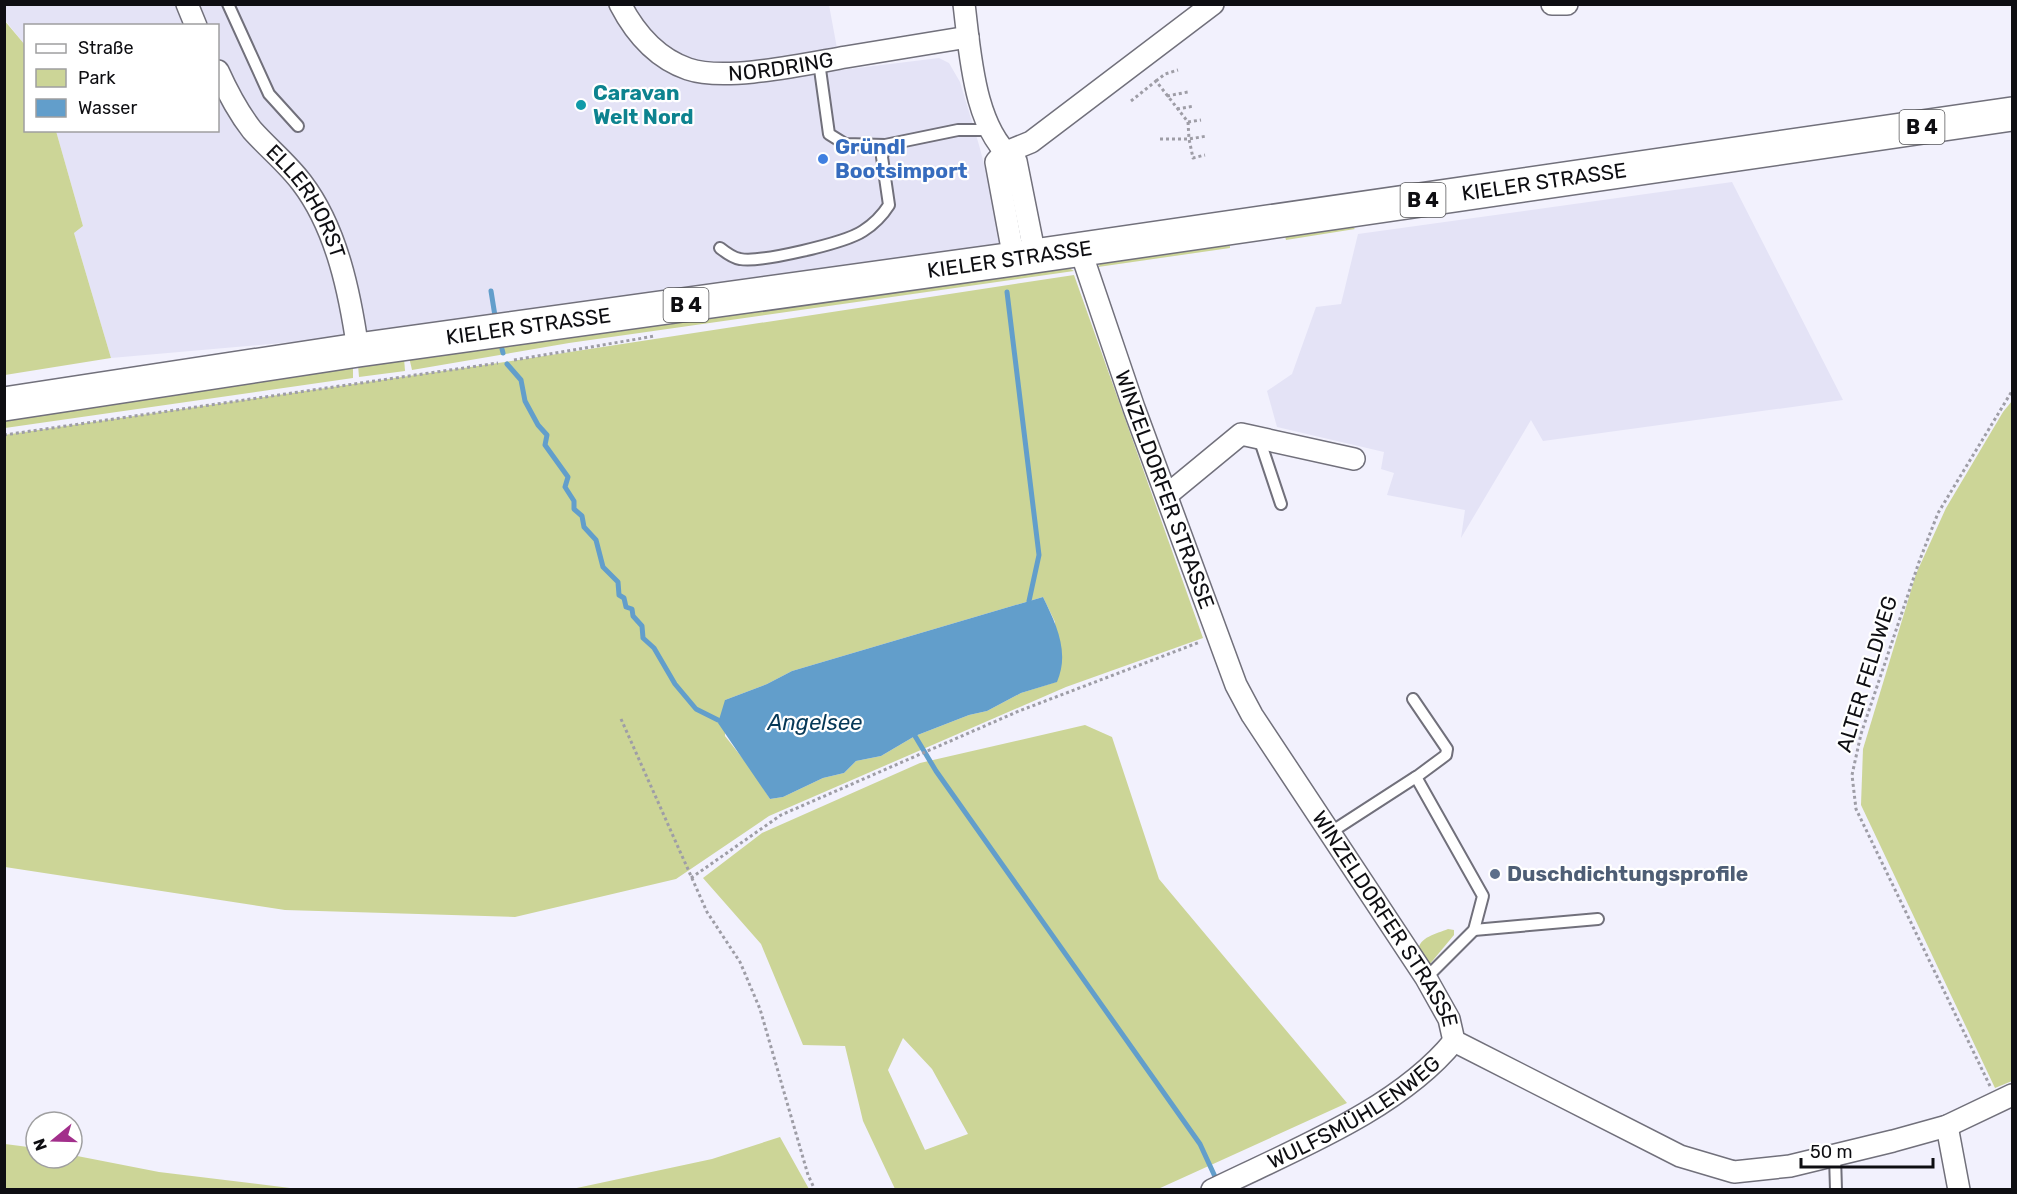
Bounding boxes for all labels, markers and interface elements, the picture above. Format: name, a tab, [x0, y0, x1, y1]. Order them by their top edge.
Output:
legend	[24, 24, 219, 132]
text: Straße	[78, 37, 134, 59]
street label: NORDRING	[728, 47, 835, 86]
text: Park	[78, 67, 116, 89]
place label: Caravan Welt Nord	[593, 80, 693, 129]
text: Wasser	[78, 97, 137, 119]
marker: Caravan Welt Nord	[574, 98, 588, 112]
road number: B 4	[1900, 110, 1944, 144]
place label: Gründl Bootsimport	[835, 134, 968, 183]
street label: ELLERHORST	[261, 139, 351, 261]
marker: Gründl Bootsimport	[816, 152, 830, 166]
street label: KIELER STRASSE	[1460, 157, 1628, 206]
road number: B 4	[1400, 183, 1446, 217]
street label: KIELER STRASSE	[926, 235, 1094, 283]
road number: B 4	[664, 288, 708, 322]
street label: KIELER STRASSE	[444, 302, 612, 350]
street label: WINZELDORFER STRASSE	[1110, 367, 1220, 612]
street label: ALTER FELDWEG	[1831, 593, 1902, 755]
water label: Angelsee	[767, 709, 862, 736]
street label: WINZELDORFER STRASSE	[1307, 806, 1463, 1029]
place label: Duschdichtungsprofile	[1507, 861, 1748, 886]
marker: Duschdichtungsprofile	[1488, 867, 1502, 881]
street label: WULFSMÜHLENWEG	[1263, 1050, 1445, 1174]
north arrow	[24, 1110, 84, 1170]
scale bar	[1801, 1131, 1933, 1169]
text: N	[29, 1136, 51, 1153]
text: 50 m	[1810, 1141, 1853, 1163]

